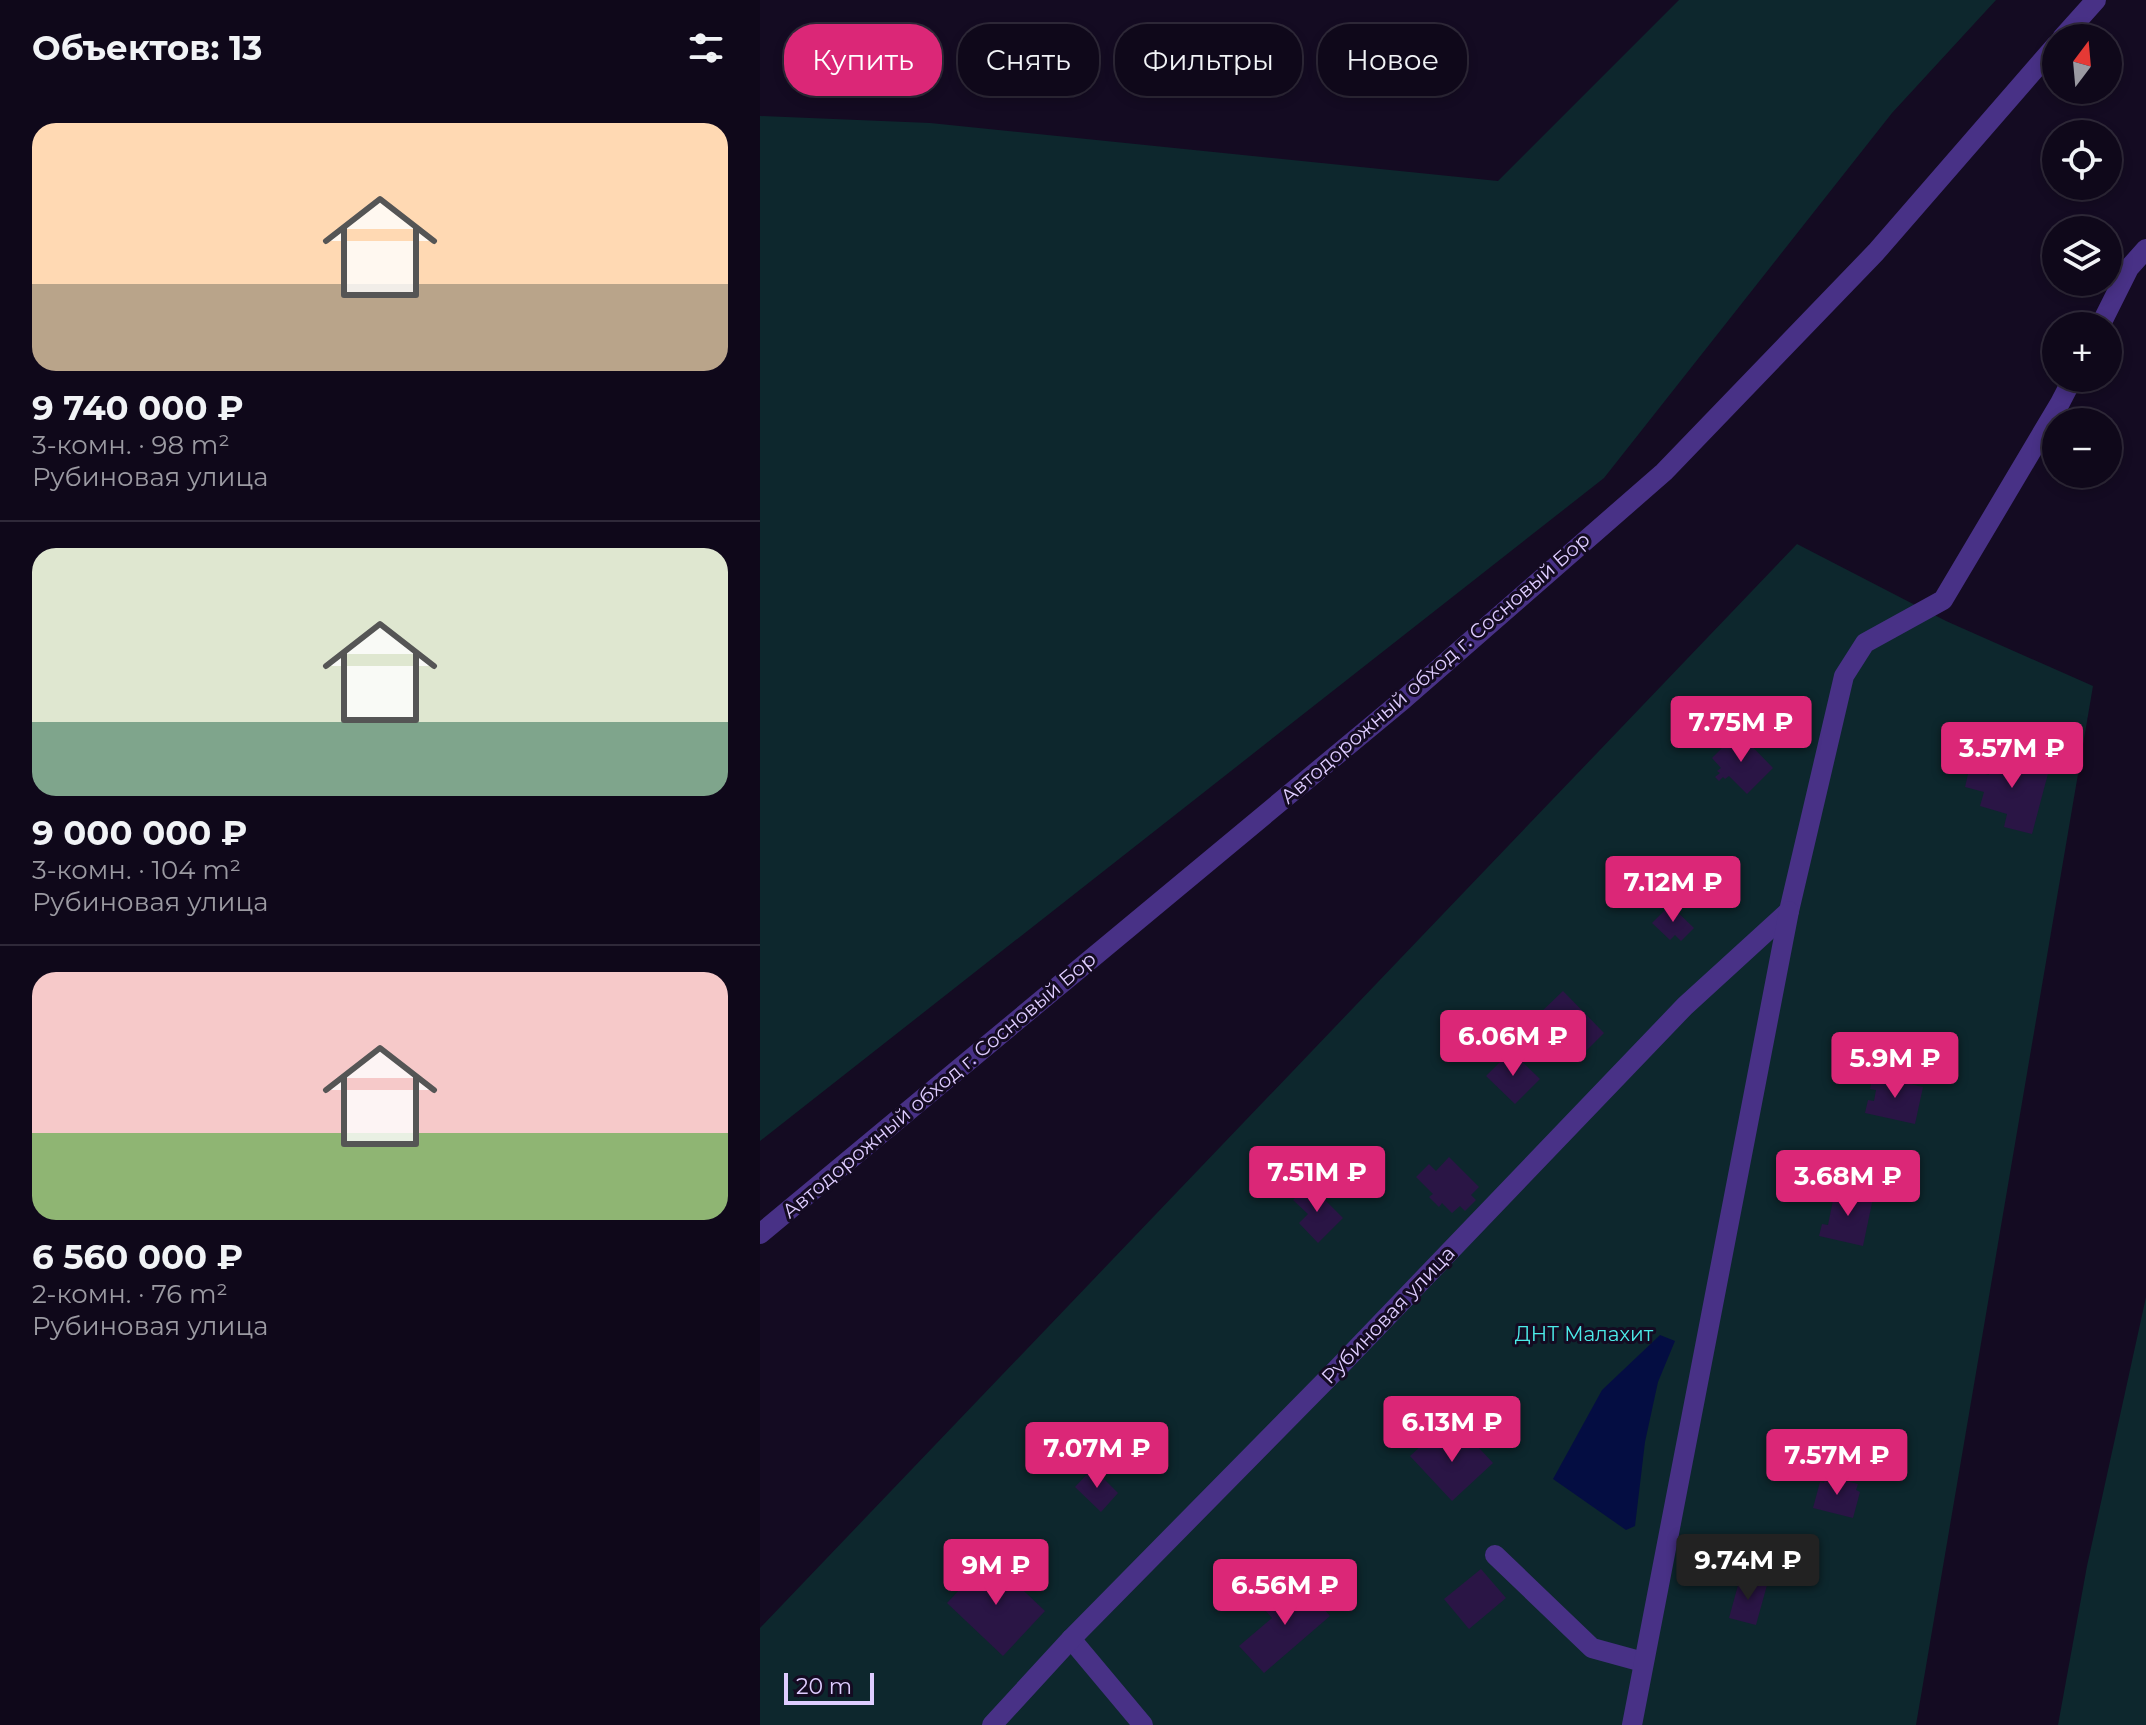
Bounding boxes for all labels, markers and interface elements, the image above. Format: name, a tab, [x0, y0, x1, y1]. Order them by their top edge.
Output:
chip: Купить	[784, 24, 942, 96]
chip: Снять	[958, 24, 1099, 96]
chip: Фильтры	[1115, 24, 1302, 96]
chip: Новое	[1318, 24, 1467, 96]
north arrow	[2042, 24, 2122, 104]
map controls	[2042, 24, 2122, 488]
icon: filters	[684, 26, 728, 70]
text: Объектов: 13	[32, 27, 262, 69]
button: locate	[2042, 120, 2122, 200]
icon: home	[308, 175, 452, 319]
button: layers	[2042, 216, 2122, 296]
button: +	[2042, 312, 2122, 392]
text: 9 740 000 ₽	[32, 387, 244, 429]
button: −	[2042, 408, 2122, 488]
text: 3-комн. · 98 m²	[32, 429, 230, 461]
text: Рубиновая улица	[32, 461, 268, 493]
street label: Автодорожный обход г. Сосновый Бор	[1275, 527, 1595, 809]
icon: home	[308, 600, 452, 744]
pin: 7.75M ₽	[1667, 696, 1815, 764]
text: 7.75M ₽	[1689, 706, 1793, 738]
pin: 3.57M ₽	[1938, 722, 2086, 790]
text: 3.57M ₽	[1959, 732, 2065, 764]
text: 9 000 000 ₽	[32, 812, 247, 854]
text: 3-комн. · 104 m²	[32, 854, 241, 886]
pin: 7.12M ₽	[1599, 856, 1747, 924]
text: 7.12M ₽	[1623, 866, 1723, 898]
text: Рубиновая улица	[32, 886, 268, 918]
street label: Автодорожный обход г. Сосновый Бор	[777, 947, 1101, 1223]
pin: 6.06M ₽	[1439, 1010, 1587, 1078]
text: 6.06M ₽	[1458, 1020, 1568, 1052]
icon: home	[308, 1024, 452, 1168]
pin: 5.9M ₽	[1830, 1032, 1960, 1100]
text: 5.9M ₽	[1849, 1042, 1941, 1074]
pin: 7.51M ₽	[1243, 1146, 1391, 1214]
pin: 3.68M ₽	[1774, 1150, 1922, 1218]
text: 7.51M ₽	[1267, 1156, 1367, 1188]
text: 3.68M ₽	[1794, 1160, 1902, 1192]
text: 6 560 000 ₽	[32, 1236, 243, 1278]
street label: Рубиновая улица	[1316, 1241, 1460, 1389]
text: 2-комн. · 76 m²	[32, 1278, 228, 1310]
text: Рубиновая улица	[32, 1310, 268, 1342]
park label: ДНТ Малахит	[1515, 1322, 1654, 1346]
pin: 6.13M ₽	[1378, 1396, 1526, 1464]
text: 6.13M ₽	[1401, 1406, 1503, 1438]
pin: 7.07M ₽	[1023, 1422, 1171, 1490]
pin: 7.57M ₽	[1763, 1429, 1911, 1497]
text: 7.07M ₽	[1043, 1432, 1151, 1464]
text: 7.57M ₽	[1784, 1439, 1890, 1471]
pin: 9.74M ₽	[1674, 1534, 1822, 1602]
pin: 9M ₽	[949, 1539, 1043, 1607]
text: 9.74M ₽	[1694, 1544, 1802, 1576]
text: 9M ₽	[962, 1549, 1030, 1581]
pin: 6.56M ₽	[1211, 1559, 1359, 1627]
text: 6.56M ₽	[1231, 1569, 1339, 1601]
scale bar	[784, 1669, 874, 1705]
text: 20 m	[796, 1673, 852, 1700]

